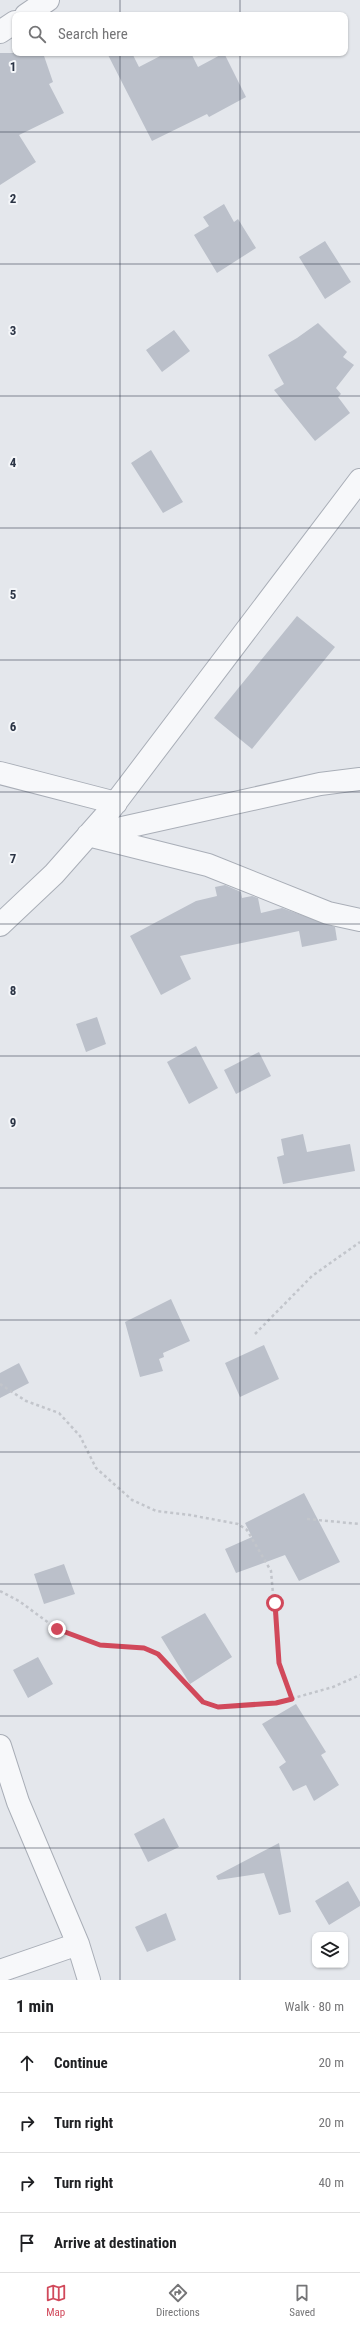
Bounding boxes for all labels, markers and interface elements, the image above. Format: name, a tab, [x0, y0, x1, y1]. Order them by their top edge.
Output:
search box	[12, 12, 348, 56]
icon: search	[26, 23, 48, 45]
text: Search here	[58, 25, 128, 43]
text: 1	[10, 59, 16, 74]
text: 2	[10, 191, 17, 206]
text: 3	[10, 323, 16, 338]
text: 4	[10, 455, 17, 470]
text: 5	[10, 587, 17, 602]
text: 6	[10, 719, 17, 734]
text: 7	[10, 851, 17, 866]
text: 8	[10, 983, 16, 998]
text: 9	[10, 1115, 16, 1130]
route start	[266, 1594, 284, 1612]
route end	[48, 1620, 66, 1638]
map controls	[312, 1932, 348, 1968]
button: layers	[312, 1932, 348, 1968]
text: 1 min	[16, 1996, 54, 2016]
text: Walk · 80 m	[284, 1999, 344, 2014]
icon: ahead	[16, 2052, 38, 2074]
text: Continue	[54, 2054, 108, 2072]
text: 20 m	[318, 2055, 344, 2070]
icon: right	[16, 2112, 38, 2134]
text: Turn right	[54, 2114, 113, 2132]
text: 20 m	[318, 2115, 344, 2130]
icon: right	[16, 2172, 38, 2194]
text: Turn right	[54, 2174, 113, 2192]
text: 40 m	[318, 2175, 344, 2190]
icon: arrive	[16, 2232, 38, 2254]
text: Arrive at destination	[54, 2234, 177, 2252]
tab: Map	[45, 2282, 67, 2319]
tab: Directions	[156, 2282, 200, 2319]
tab: Saved	[289, 2282, 315, 2319]

